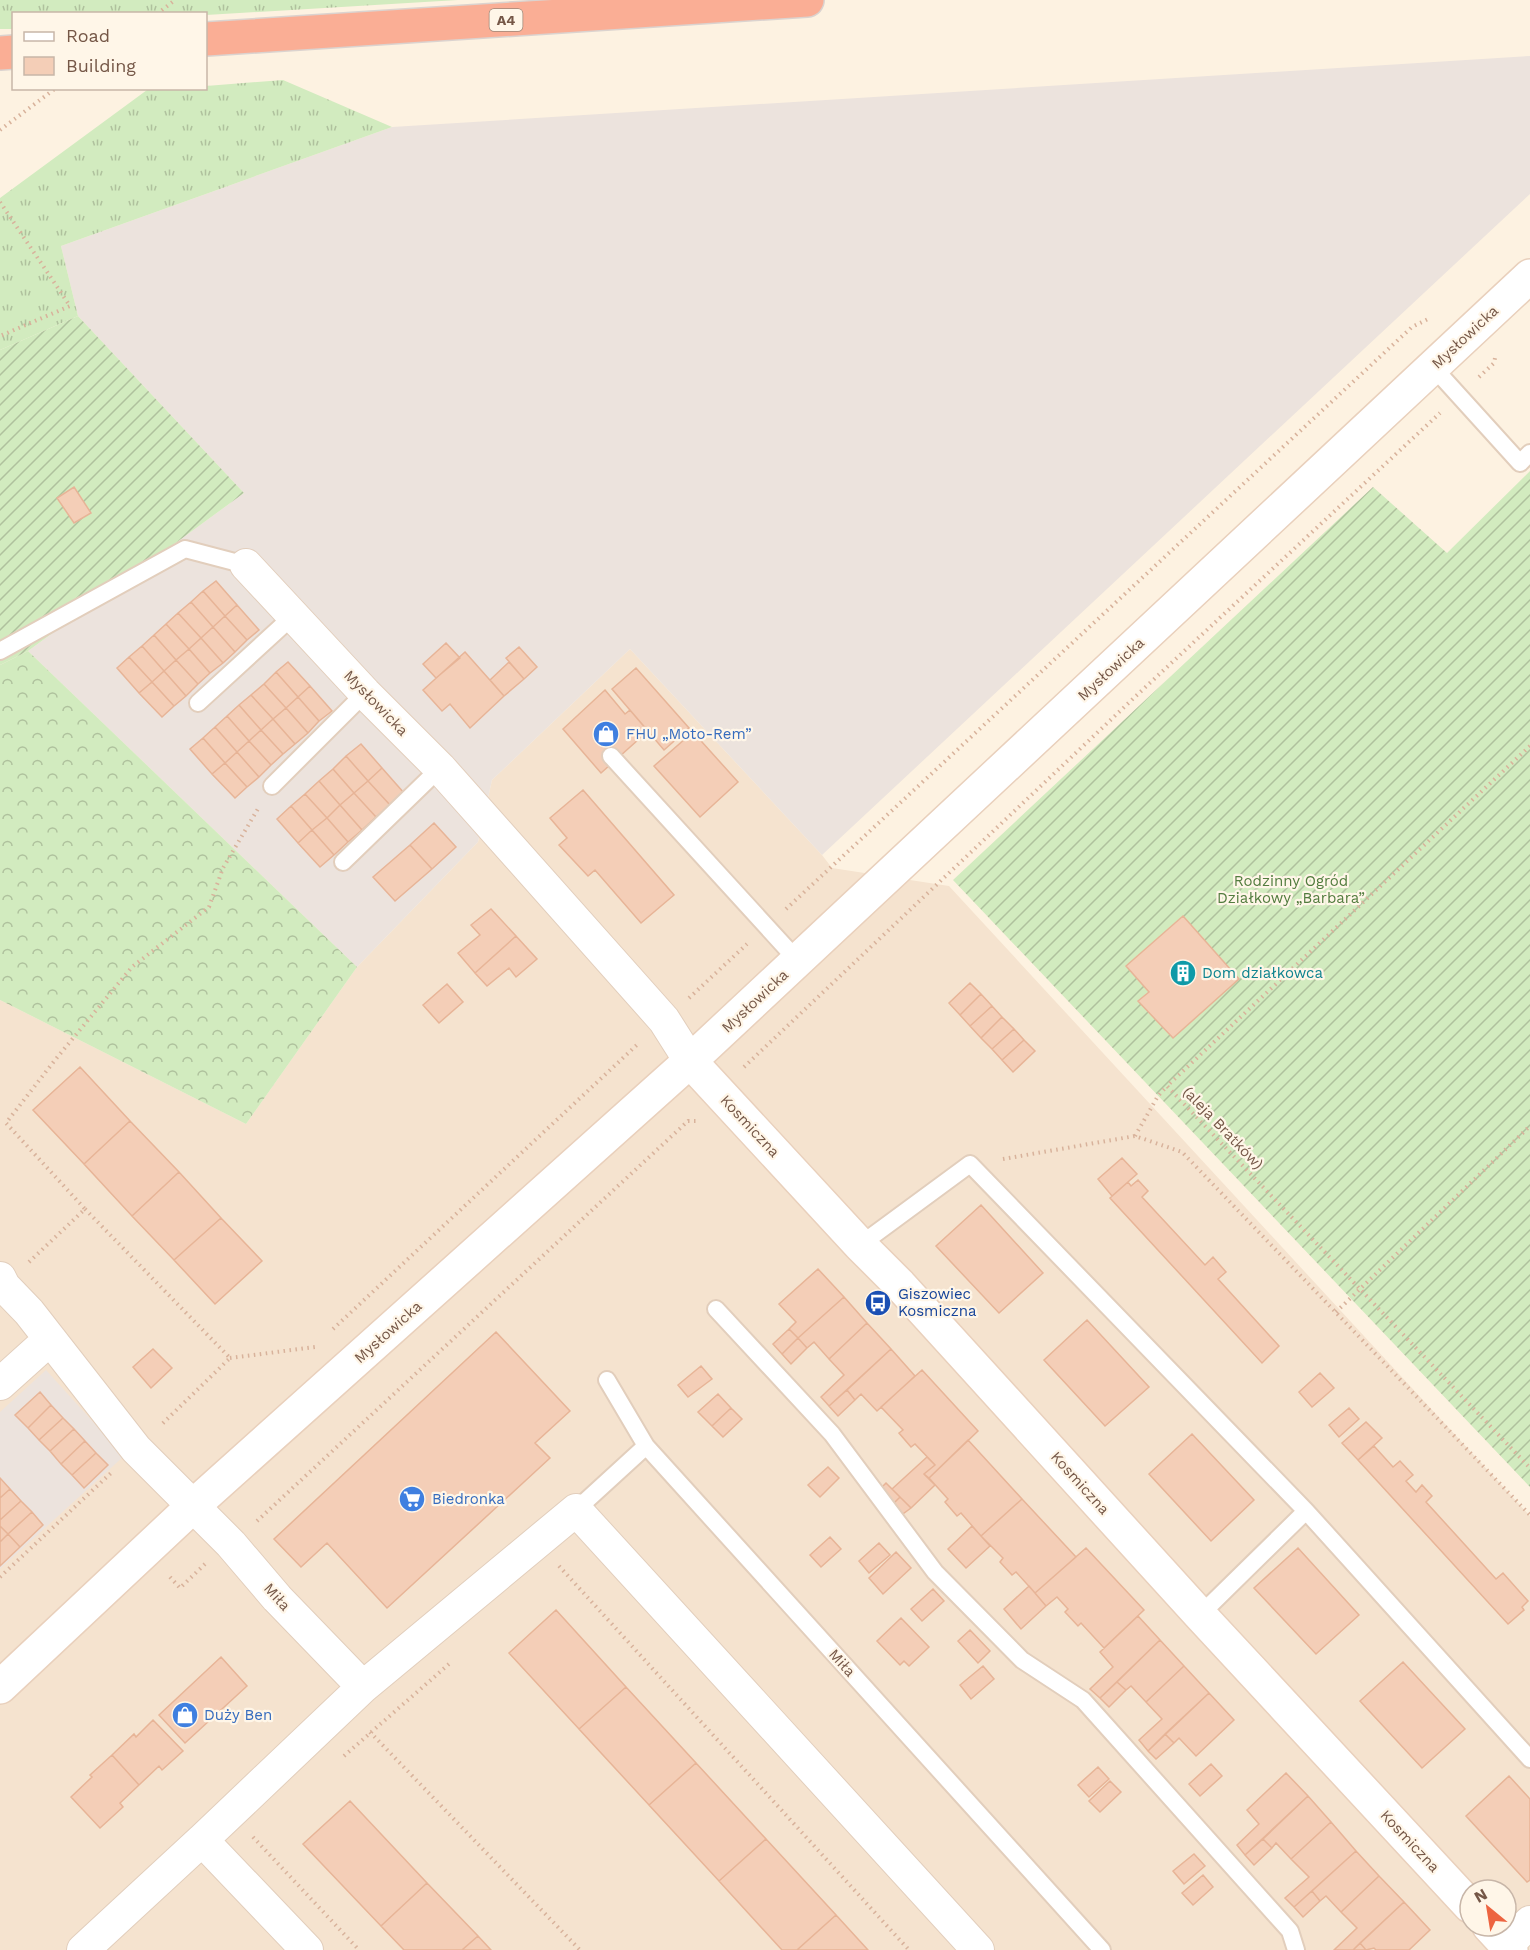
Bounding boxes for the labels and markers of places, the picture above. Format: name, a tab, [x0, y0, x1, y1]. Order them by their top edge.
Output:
shop icon: FHU „Moto-Rem”	[591, 719, 621, 749]
place label: FHU „Moto-Rem”	[626, 725, 752, 743]
building icon: Dom działkowca	[1168, 958, 1198, 988]
place label: Dom działkowca	[1202, 964, 1323, 982]
place label: Giszowiec Kosmiczna	[898, 1285, 977, 1320]
bus stop icon: Giszowiec Kosmiczna	[863, 1288, 893, 1318]
supermarket icon: Biedronka	[397, 1484, 427, 1514]
place label: Biedronka	[432, 1490, 505, 1508]
shop icon: Duży Ben	[170, 1700, 200, 1730]
place label: Duży Ben	[204, 1706, 272, 1724]

